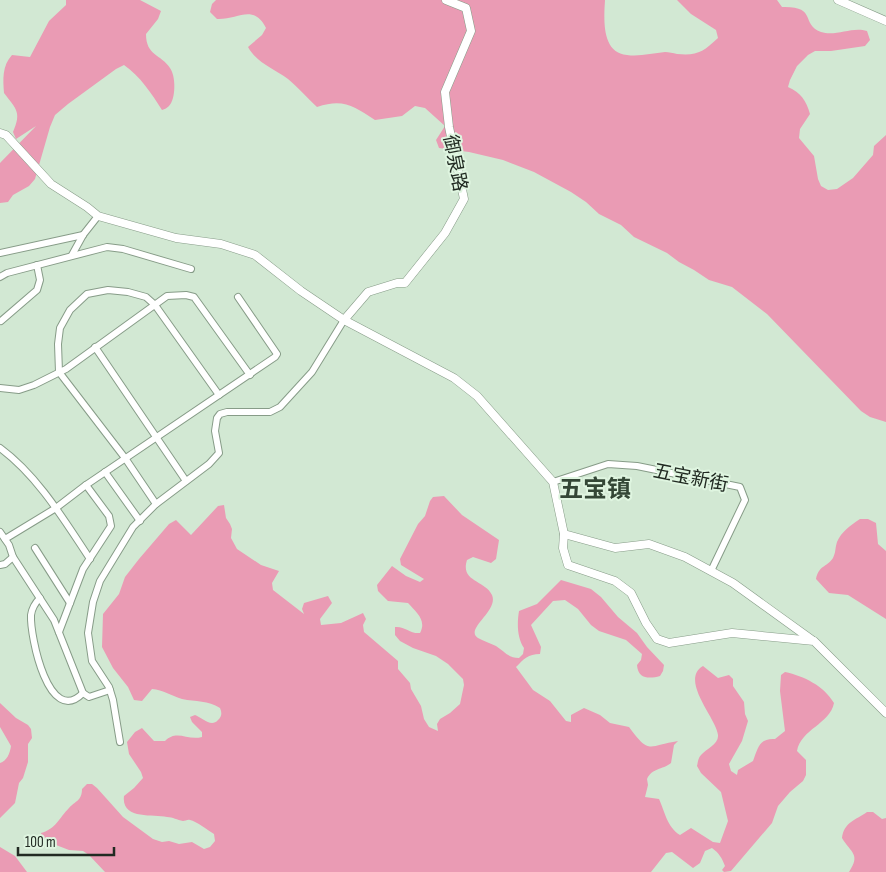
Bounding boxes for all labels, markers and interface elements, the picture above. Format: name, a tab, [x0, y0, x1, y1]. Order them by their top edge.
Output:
street label: 御泉路	[438, 133, 471, 193]
street label: 五宝新街	[651, 460, 730, 497]
district label: 五宝镇	[559, 475, 631, 504]
scale bar	[18, 824, 114, 856]
text: 100 m	[25, 833, 56, 852]

